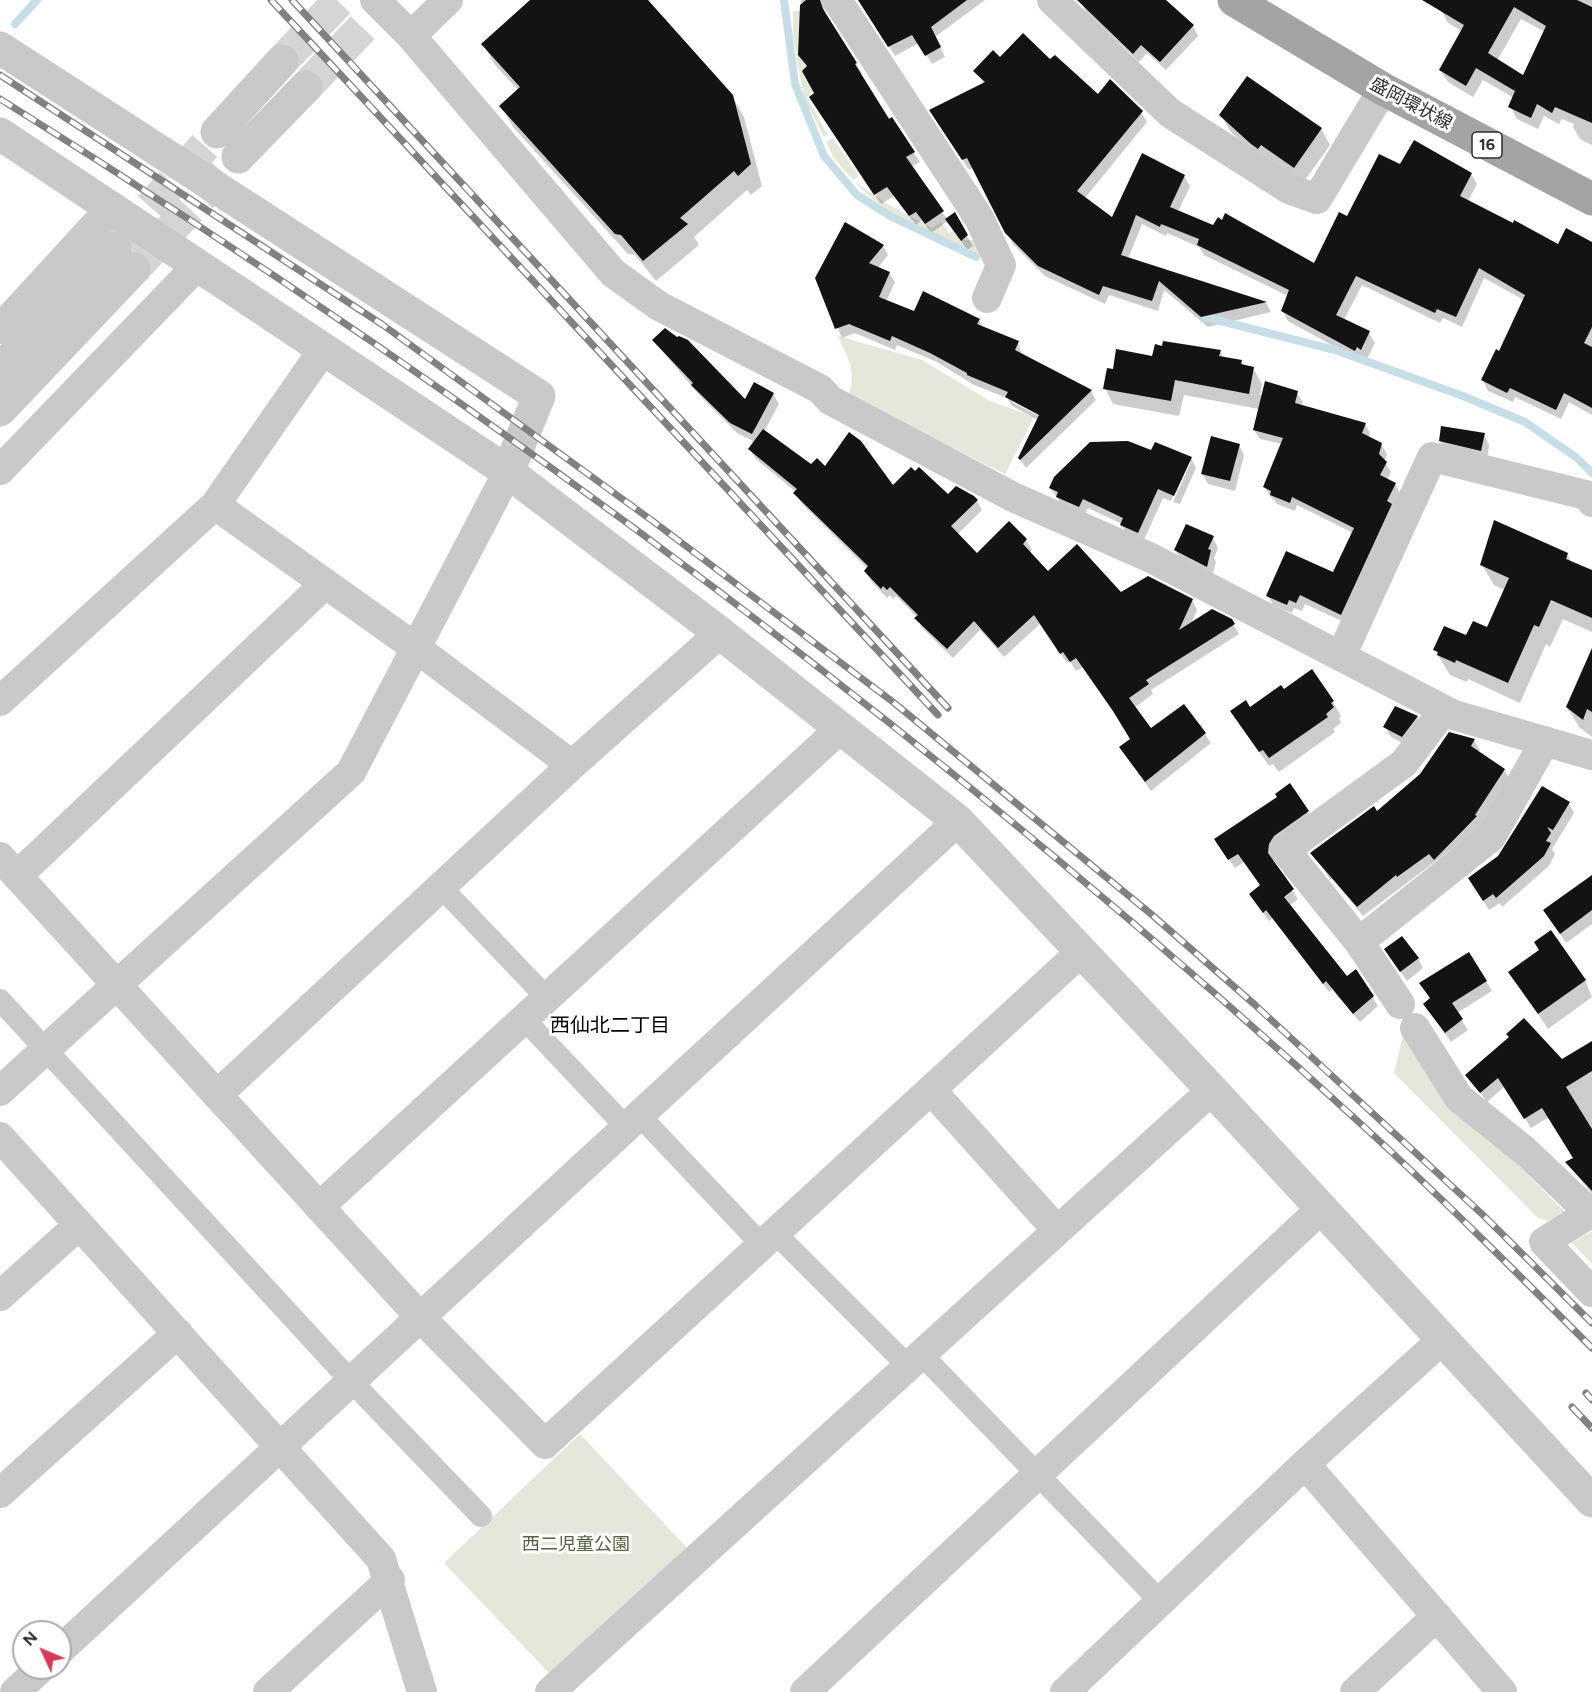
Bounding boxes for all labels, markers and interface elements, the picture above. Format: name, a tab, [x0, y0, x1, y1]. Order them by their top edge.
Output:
street label: 盛岡環状線	[1366, 73, 1456, 135]
road number: 16	[1472, 132, 1502, 158]
district label: 西仙北二丁目	[550, 1014, 670, 1038]
park label: 西二児童公園	[522, 1534, 630, 1556]
north arrow	[12, 1620, 72, 1680]
text: N	[19, 1627, 41, 1650]

